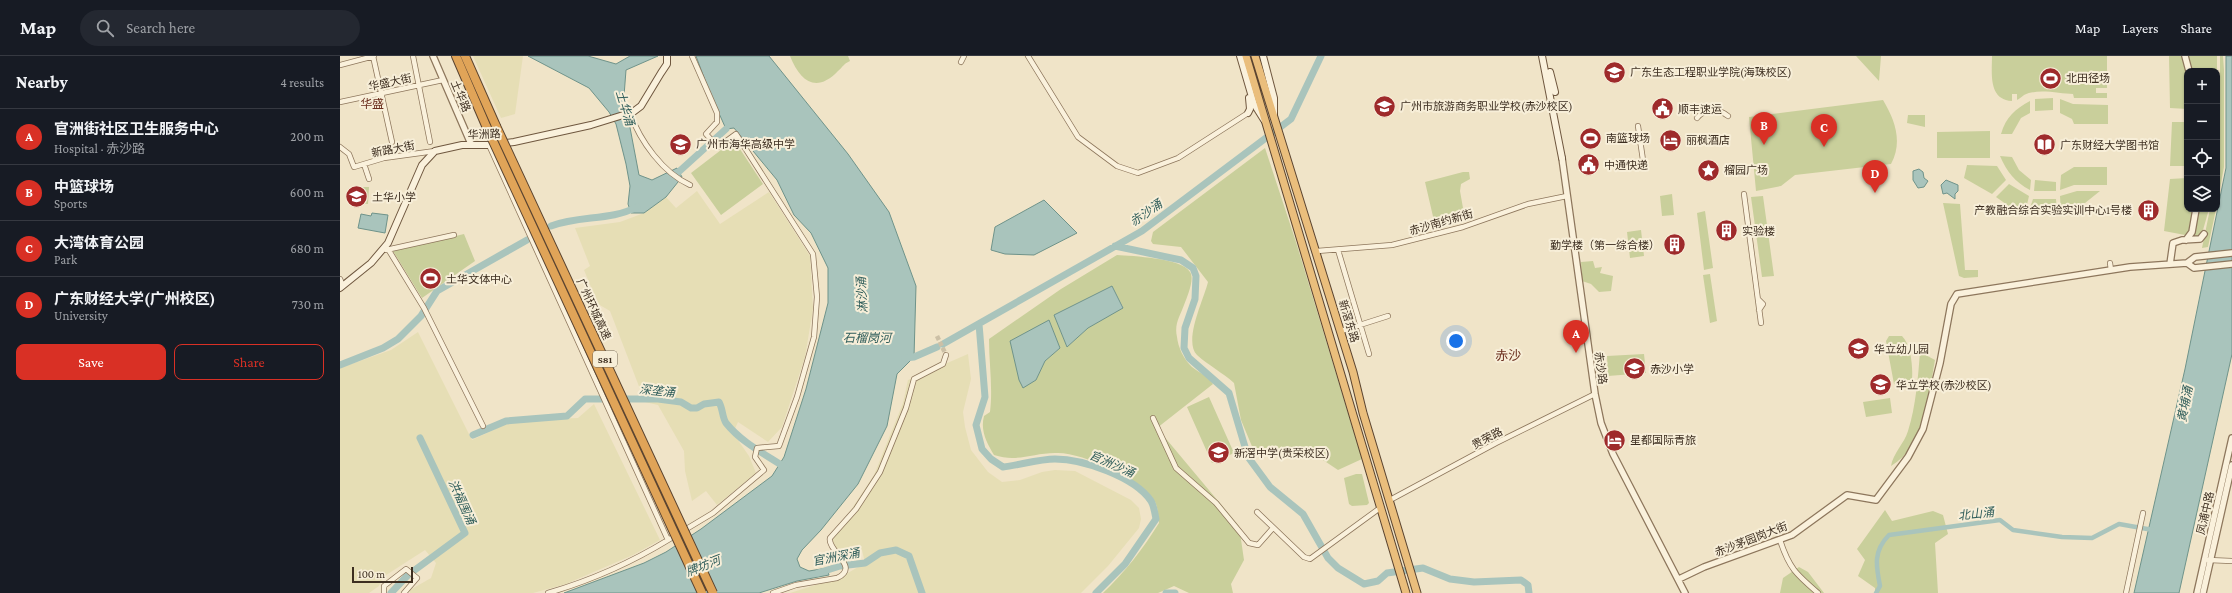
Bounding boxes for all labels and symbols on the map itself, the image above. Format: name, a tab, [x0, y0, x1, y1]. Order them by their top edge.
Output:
school or university icon: 广东生态工程职业学院(海珠校区)	[1601, 59, 1627, 85]
sports icon: 北田径场	[2037, 65, 2063, 91]
place label: 广东生态工程职业学院(海珠校区)	[1630, 66, 1792, 79]
street label: 华盛大街	[367, 72, 413, 92]
place label: 北田径场	[2066, 72, 2110, 84]
street label: 土华路	[449, 78, 473, 114]
water label: 土华涌	[613, 89, 638, 129]
school or university icon: 广州市旅游商务职业学校(赤沙校区)	[1371, 93, 1397, 119]
public building icon: 顺丰速运	[1649, 96, 1675, 122]
district label: 华盛	[360, 97, 384, 111]
place label: 广州市旅游商务职业学校(赤沙校区)	[1400, 100, 1573, 113]
place label: 顺丰速运	[1678, 103, 1722, 115]
pin: B	[1751, 112, 1777, 145]
pin: C	[1811, 114, 1837, 147]
sports icon: 南篮球场	[1578, 125, 1604, 151]
street label: 华洲路	[467, 127, 501, 141]
hotel icon: 丽枫酒店	[1657, 127, 1683, 153]
school or university icon: 广州市海华高级中学	[668, 131, 694, 157]
place label: 南篮球场	[1606, 132, 1650, 144]
library icon: 广东财经大学图书馆	[2032, 132, 2058, 158]
place label: 丽枫酒店	[1686, 134, 1730, 146]
place label: 广州市海华高级中学	[696, 138, 795, 150]
street label: 新路大街	[370, 139, 416, 159]
place label: 广东财经大学图书馆	[2060, 139, 2159, 151]
public building icon: 中通快递	[1576, 152, 1602, 178]
place icon: 榴园广场	[1695, 157, 1721, 183]
place label: 中通快递	[1604, 159, 1648, 171]
pin: D	[1862, 160, 1888, 193]
place label: 榴园广场	[1724, 164, 1768, 176]
school or university icon: 土华小学	[343, 184, 369, 210]
place label: 土华小学	[372, 191, 416, 203]
water label: 赤沙涌	[1127, 196, 1166, 229]
building icon: 产教融合综合实验实训中心1号楼	[2135, 197, 2161, 223]
place label: 产教融合综合实验实训中心1号楼	[1974, 204, 2132, 216]
street label: 赤沙南约新街	[1408, 207, 1474, 237]
building icon: 实验楼	[1713, 218, 1739, 244]
place label: 实验楼	[1742, 225, 1775, 237]
building icon: 勤学楼（第一综合楼）	[1662, 232, 1688, 258]
place label: 勤学楼（第一综合楼）	[1550, 239, 1660, 251]
sports icon: 土华文体中心	[417, 266, 443, 292]
place label: 土华文体中心	[446, 273, 512, 285]
water label: 淋沙涌	[854, 275, 870, 313]
street label: 广州环城高速	[575, 277, 613, 341]
street label: 新滘东路	[1337, 298, 1361, 344]
pin: A	[1563, 320, 1589, 353]
water label: 石榴岗河	[843, 331, 893, 345]
your location	[1446, 331, 1466, 351]
school or university icon: 华立幼儿园	[1845, 336, 1871, 362]
place label: 华立幼儿园	[1874, 343, 1929, 355]
district label: 赤沙	[1495, 348, 1521, 363]
road number: S81	[593, 351, 617, 367]
street label: 赤沙路	[1593, 351, 1609, 385]
school or university icon: 赤沙小学	[1622, 356, 1648, 382]
place label: 赤沙小学	[1650, 363, 1694, 375]
school or university icon: 华立学校(赤沙校区)	[1868, 372, 1894, 398]
place label: 华立学校(赤沙校区)	[1896, 379, 1992, 392]
water label: 深垄涌	[638, 382, 678, 400]
water label: 黄埔涌	[2175, 383, 2196, 423]
street label: 贵荣路	[1470, 425, 1504, 451]
hotel icon: 星都国际青旅	[1601, 427, 1627, 453]
place label: 星都国际青旅	[1630, 434, 1696, 446]
school or university icon: 新滘中学(贵荣校区)	[1206, 440, 1232, 466]
place label: 新滘中学(贵荣校区)	[1234, 447, 1330, 460]
water label: 官洲沙涌	[1087, 448, 1139, 481]
water label: 洪福围涌	[446, 477, 479, 529]
street label: 凤浦中路	[2194, 490, 2216, 536]
water label: 北山涌	[1957, 505, 1997, 523]
street label: 赤沙茅园岗大街	[1713, 520, 1789, 558]
water label: 官洲深涌	[811, 545, 863, 568]
water label: 牌坊河	[684, 552, 724, 579]
scale bar	[352, 565, 413, 584]

